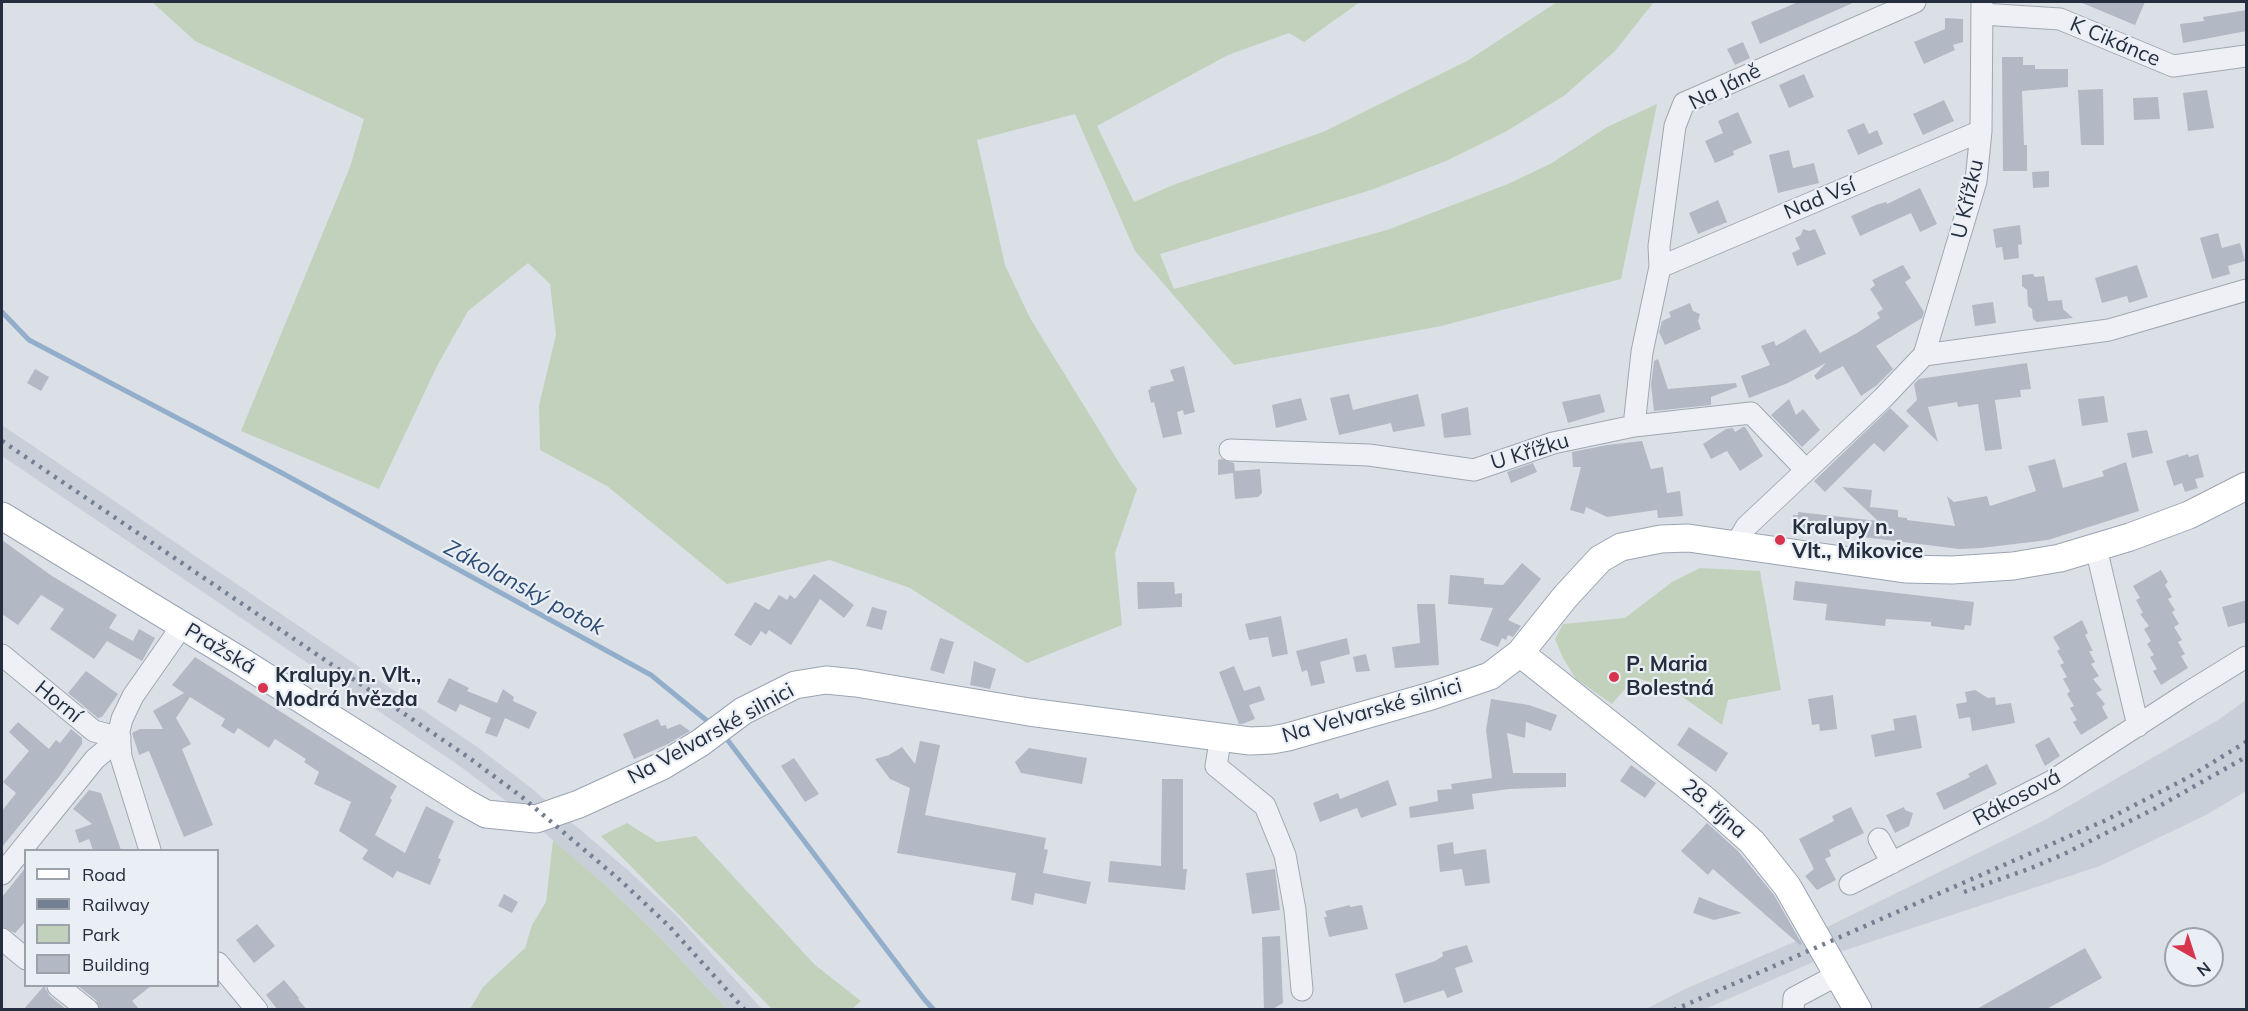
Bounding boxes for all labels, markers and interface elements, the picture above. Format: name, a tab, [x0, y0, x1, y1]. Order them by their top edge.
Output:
street label: K Cikánce	[2066, 12, 2164, 72]
street label: Na Jáně	[1685, 58, 1765, 116]
street label: U Křížku	[1947, 157, 1989, 241]
street label: Nad Vsí	[1780, 173, 1860, 225]
street label: U Křížku	[1488, 428, 1572, 476]
place label: Kralupy n. Vlt., Mikovice	[1792, 515, 1923, 565]
marker: Kralupy n. Vlt., Mikovice	[1773, 533, 1787, 547]
water label: Zákolanský potok	[439, 535, 609, 641]
street label: Pražská	[180, 618, 260, 680]
place label: P. Maria Bolestná	[1626, 652, 1714, 702]
place label: Kralupy n. Vlt., Modrá hvězda	[275, 663, 421, 713]
marker: P. Maria Bolestná	[1607, 670, 1621, 684]
street label: Na Velvarské silnici	[1279, 673, 1465, 749]
street label: Horní	[29, 676, 87, 728]
street label: Na Velvarské silnici	[624, 678, 798, 790]
marker: Kralupy n. Vlt., Modrá hvězda	[256, 681, 270, 695]
street label: Rákosová	[1969, 764, 2065, 832]
street label: 28. října	[1676, 774, 1752, 844]
legend	[24, 849, 219, 987]
text: Road	[82, 863, 126, 886]
text: Railway	[82, 893, 150, 916]
text: Park	[82, 923, 120, 946]
north arrow	[2164, 927, 2224, 987]
text: Building	[82, 953, 150, 976]
text: N	[2193, 958, 2215, 981]

